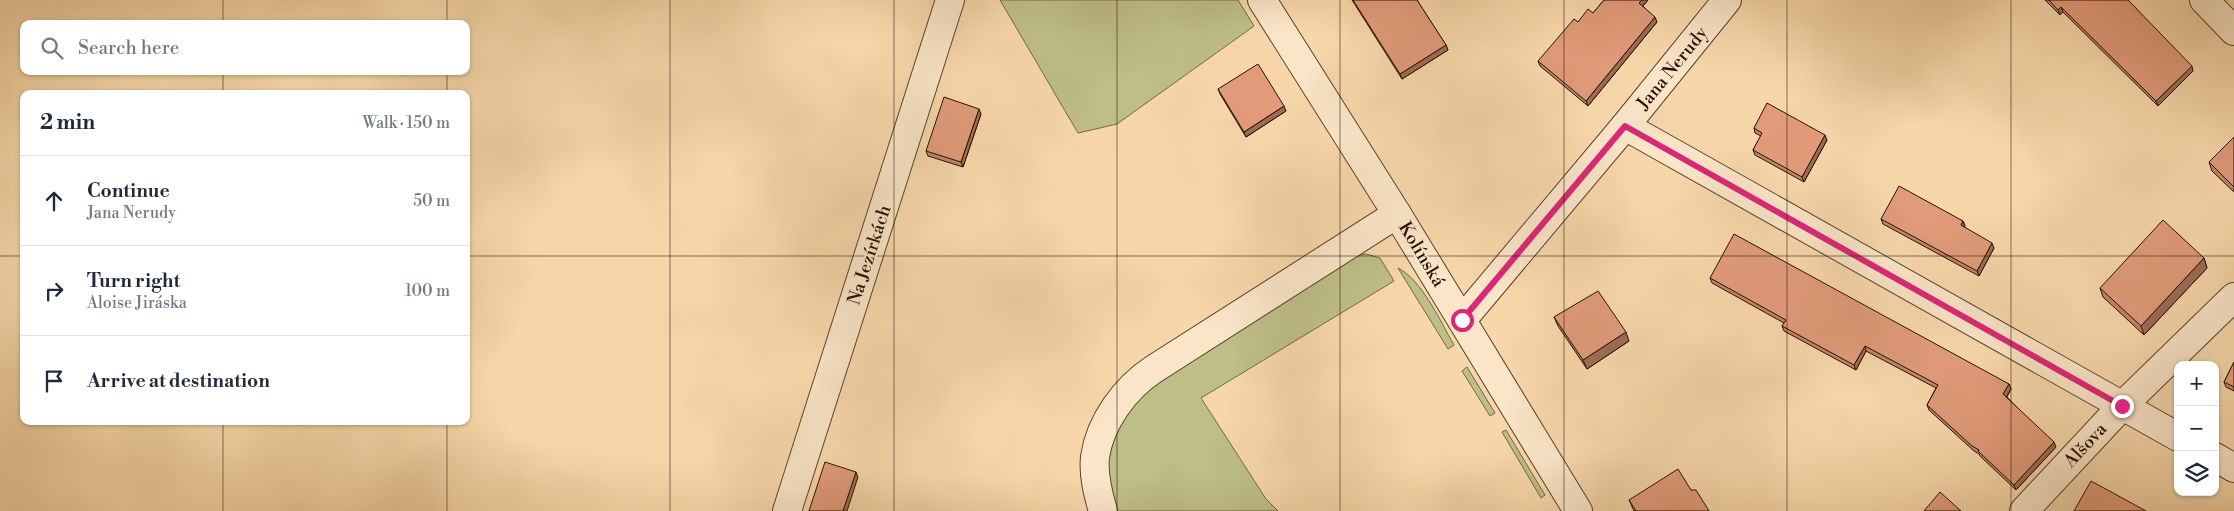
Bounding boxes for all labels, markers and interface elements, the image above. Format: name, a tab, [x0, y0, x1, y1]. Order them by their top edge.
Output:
search box	[20, 20, 470, 75]
street label: Jana Nerudy	[1631, 22, 1713, 115]
icon: search	[38, 34, 66, 62]
text: Search here	[78, 36, 179, 60]
text: 2 min	[40, 110, 95, 136]
text: Walk · 150 m	[362, 113, 450, 133]
text: Continue	[87, 179, 170, 203]
icon: ahead	[40, 187, 68, 215]
text: 50 m	[413, 191, 450, 211]
street label: Na Jezírkách	[843, 202, 897, 308]
text: Jana Nerudy	[87, 203, 176, 223]
street label: Kolínská	[1393, 217, 1450, 292]
text: Turn right	[87, 269, 180, 293]
icon: right	[40, 277, 68, 305]
text: 100 m	[405, 281, 450, 301]
text: Aloise Jiráska	[87, 293, 187, 313]
route start	[1451, 309, 1474, 332]
map controls	[2174, 361, 2219, 496]
button: +	[2174, 361, 2219, 406]
icon: arrive	[40, 367, 68, 395]
text: Arrive at destination	[87, 369, 270, 393]
route end	[2111, 395, 2134, 418]
button: −	[2174, 406, 2219, 451]
street label: Alšova	[2058, 417, 2113, 473]
button: layers	[2174, 451, 2219, 496]

